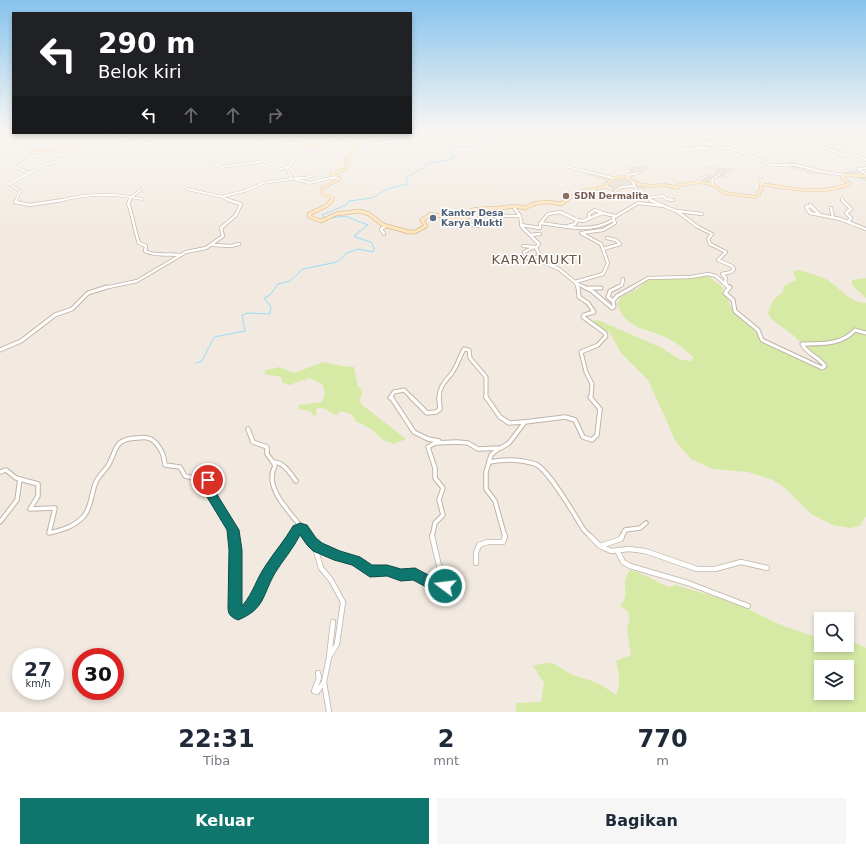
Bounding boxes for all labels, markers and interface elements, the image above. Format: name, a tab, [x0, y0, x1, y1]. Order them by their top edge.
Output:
text: 290 m	[98, 27, 195, 60]
icon: left	[32, 28, 84, 80]
text: Belok kiri	[98, 61, 181, 82]
icon: left	[138, 104, 160, 126]
icon: ahead	[180, 104, 202, 126]
icon: ahead	[222, 104, 244, 126]
icon: right	[264, 104, 286, 126]
marker: SDN Dermalita	[561, 191, 571, 201]
place label: SDN Dermalita	[574, 191, 649, 201]
place label: Kantor Desa Karya Mukti	[441, 208, 504, 228]
marker: Kantor Desa Karya Mukti	[428, 213, 438, 223]
district label: KARYAMUKTI	[491, 252, 583, 267]
pin	[191, 463, 225, 497]
icon: arrive	[197, 469, 219, 491]
position arrow	[424, 565, 466, 607]
map controls	[814, 612, 854, 700]
button: search	[814, 612, 854, 652]
speed limit sign: 30	[72, 648, 124, 700]
text: 27	[24, 657, 52, 681]
button: layers	[814, 660, 854, 700]
text: km/h	[25, 678, 51, 689]
text: 22:31	[178, 725, 255, 753]
text: 2	[438, 725, 454, 753]
text: 770	[637, 725, 688, 753]
text: Tiba	[203, 753, 230, 768]
text: mnt	[433, 753, 459, 768]
text: m	[656, 753, 669, 768]
button: Keluar	[20, 798, 429, 844]
button: Bagikan	[437, 798, 846, 844]

